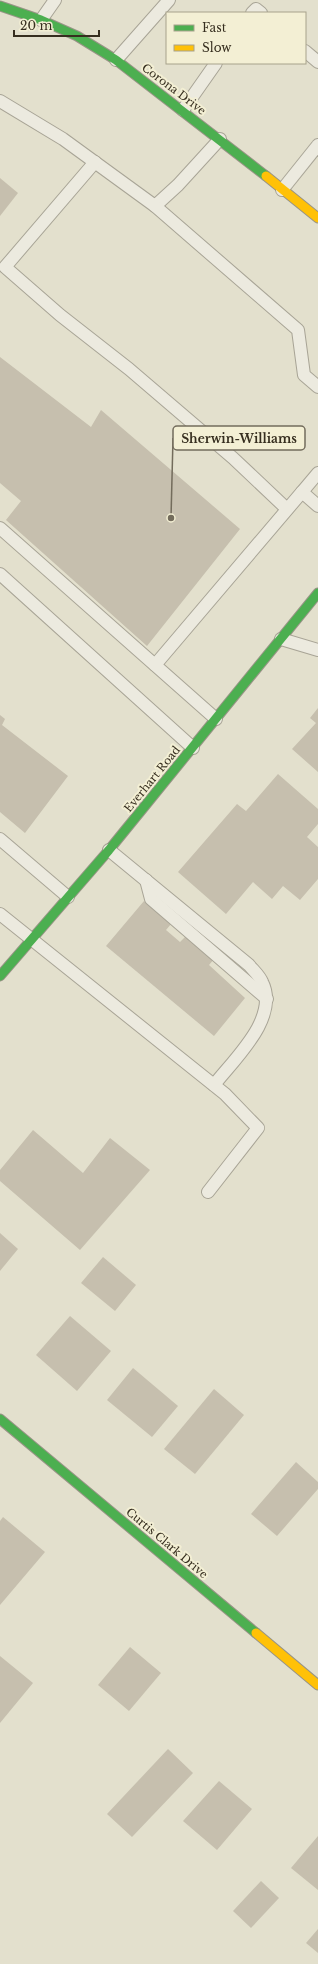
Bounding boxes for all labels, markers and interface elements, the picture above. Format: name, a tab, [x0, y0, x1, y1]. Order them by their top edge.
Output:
scale bar	[14, 12, 99, 38]
legend	[166, 12, 306, 64]
text: 20 m	[20, 18, 52, 33]
text: Fast	[202, 20, 227, 35]
text: Slow	[202, 40, 232, 55]
street label: Corona Drive	[139, 60, 209, 118]
callout: Sherwin-Williams	[173, 426, 305, 450]
text: Sherwin-Williams	[181, 431, 297, 446]
street label: Everhart Road	[121, 743, 183, 815]
street label: Curtis Clark Drive	[123, 1505, 211, 1581]

